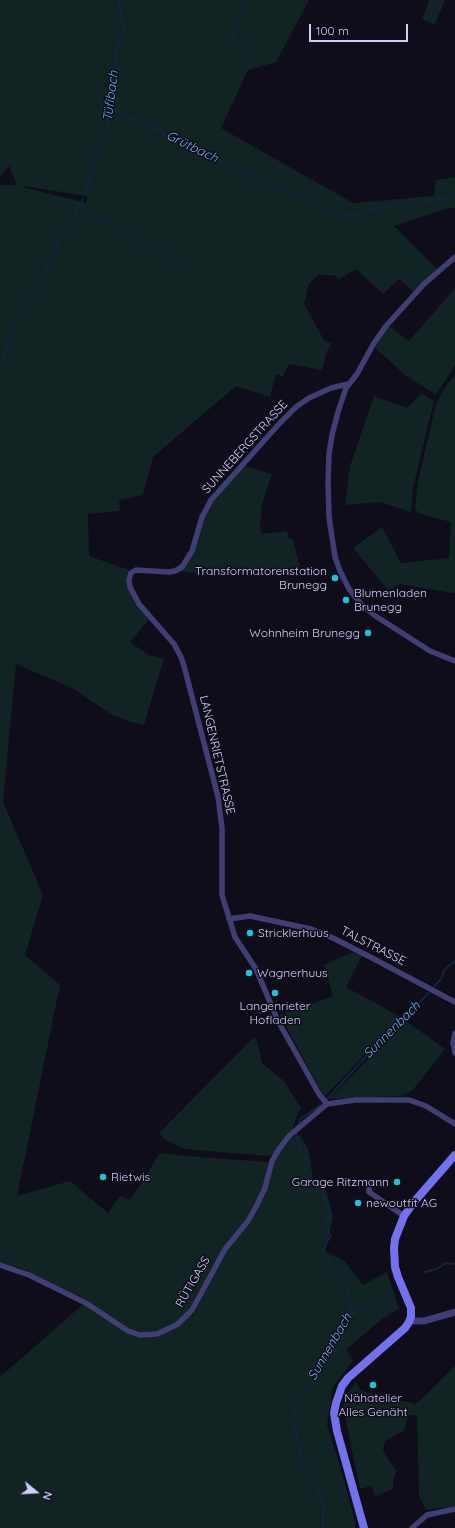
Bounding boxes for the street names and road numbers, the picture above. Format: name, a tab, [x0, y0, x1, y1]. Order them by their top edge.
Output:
street label: SUNNEBERGSTRASSE	[199, 397, 291, 497]
street label: LANGENRIETSTRASSE	[196, 694, 238, 816]
street label: TALSTRASSE	[338, 923, 408, 969]
street label: RÜTIGASS	[173, 1254, 213, 1310]

